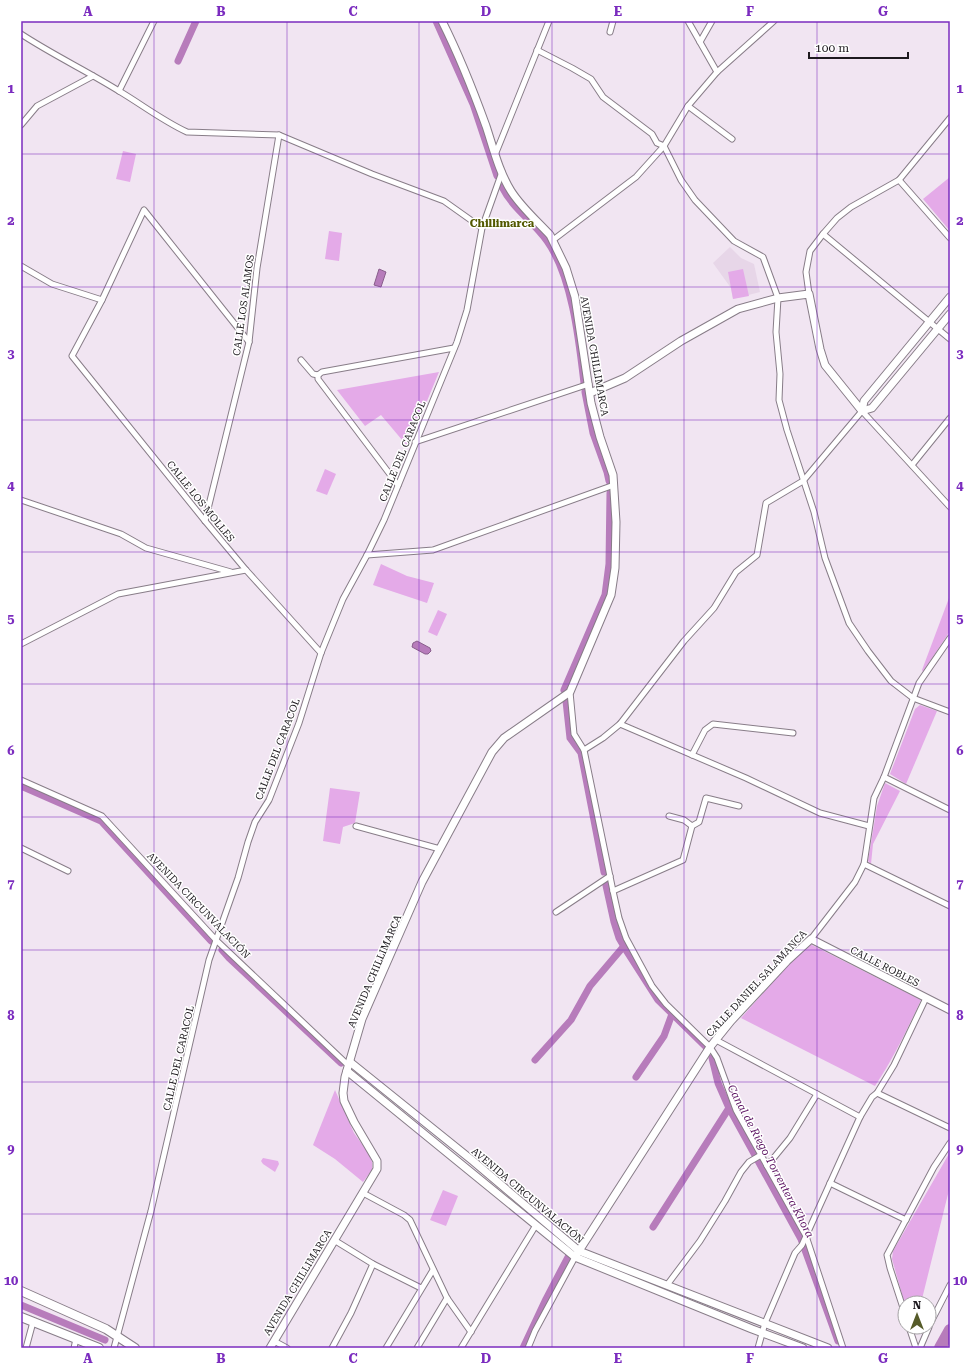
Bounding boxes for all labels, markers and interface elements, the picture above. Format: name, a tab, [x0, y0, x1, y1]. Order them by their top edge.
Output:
text: A	[83, 4, 93, 19]
text: B	[216, 4, 226, 19]
text: C	[348, 4, 358, 19]
text: D	[481, 4, 491, 19]
text: E	[614, 4, 622, 19]
text: F	[746, 4, 754, 19]
text: G	[878, 4, 888, 19]
scale bar	[809, 34, 908, 60]
text: 100 m	[815, 41, 849, 55]
text: 1	[7, 81, 15, 96]
text: 1	[956, 81, 964, 96]
text: 2	[7, 213, 15, 228]
text: 2	[956, 213, 964, 228]
district label: Chillimarca	[470, 217, 535, 230]
street label: CALLE LOS ALAMOS	[231, 254, 256, 356]
street label: AVENIDA CHILLIMARCA	[579, 295, 610, 417]
text: 3	[7, 346, 15, 361]
text: 3	[956, 346, 964, 361]
street label: CALLE DEL CARACOL	[377, 399, 428, 503]
street label: CALLE LOS MOLLES	[165, 459, 237, 544]
text: 4	[7, 478, 15, 493]
text: 4	[956, 478, 964, 493]
text: 5	[7, 611, 15, 626]
text: 5	[956, 611, 964, 626]
street label: CALLE DEL CARACOL	[253, 697, 302, 801]
text: 6	[7, 743, 15, 758]
text: 6	[956, 743, 964, 758]
street label: AVENIDA CIRCUNVALACIÓN	[145, 850, 252, 961]
text: 7	[7, 876, 15, 891]
text: 7	[956, 876, 964, 891]
street label: AVENIDA CHILLIMARCA	[346, 913, 403, 1029]
street label: CALLE DANIEL SALAMANCA	[704, 928, 809, 1039]
street label: CALLE ROBLES	[848, 944, 921, 989]
street label: CALLE DEL CARACOL	[161, 1004, 196, 1112]
text: 8	[7, 1008, 15, 1023]
text: 8	[956, 1008, 964, 1023]
water label: Canal de Riego Torrentera Khora	[725, 1083, 817, 1240]
text: 9	[7, 1141, 15, 1156]
text: 9	[956, 1141, 964, 1156]
street label: AVENIDA CIRCUNVALACIÓN	[469, 1145, 586, 1246]
street label: AVENIDA CHILLIMARCA	[261, 1227, 333, 1337]
text: 10	[4, 1273, 18, 1288]
text: 10	[953, 1273, 967, 1288]
north arrow	[897, 1295, 937, 1335]
text: N	[913, 1299, 922, 1312]
text: A	[83, 1351, 93, 1366]
text: B	[216, 1351, 226, 1366]
text: C	[348, 1351, 358, 1366]
text: D	[481, 1351, 491, 1366]
text: E	[614, 1351, 622, 1366]
text: F	[746, 1351, 754, 1366]
text: G	[878, 1351, 888, 1366]

